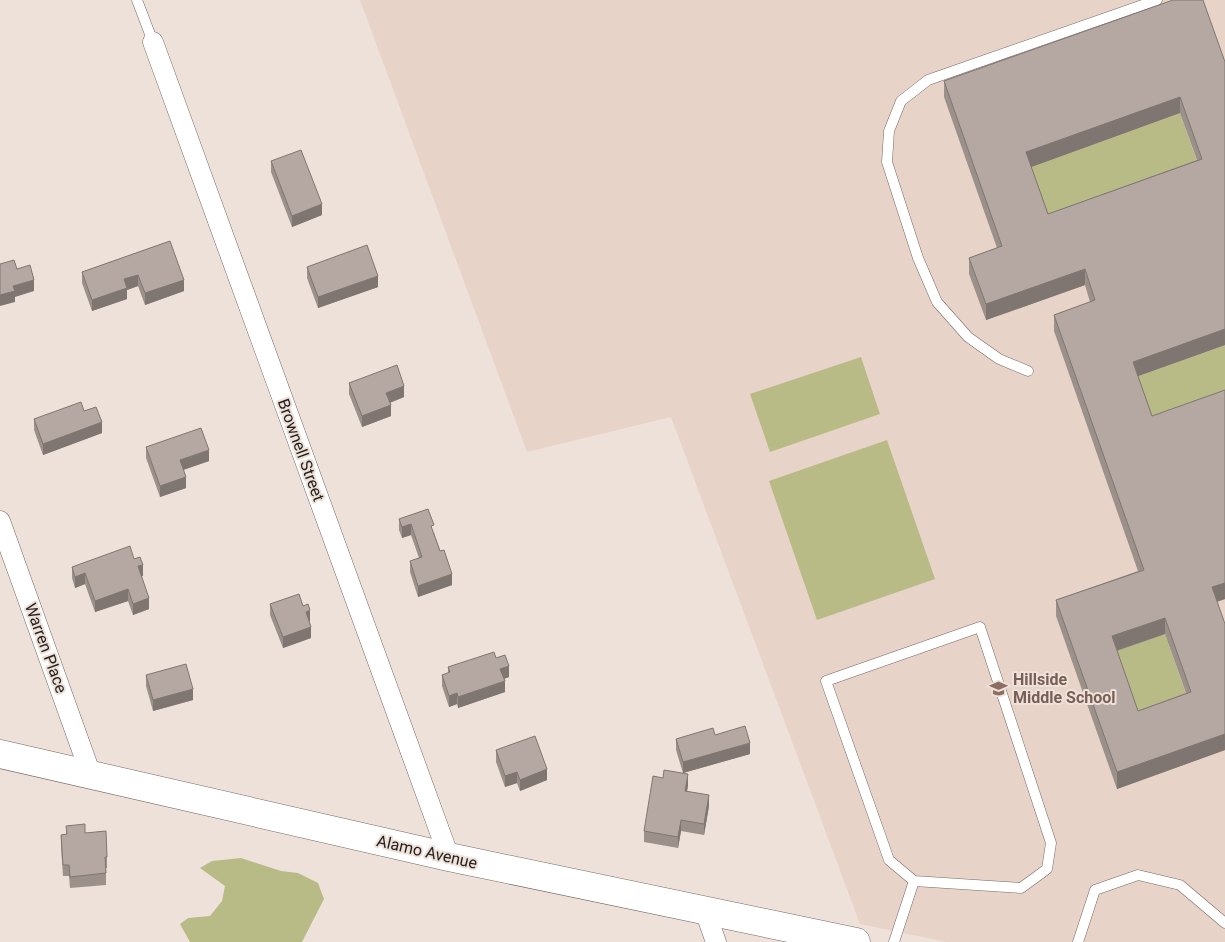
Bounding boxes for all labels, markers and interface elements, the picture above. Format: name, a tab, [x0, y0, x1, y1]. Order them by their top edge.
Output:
street label: Brownell Street	[274, 396, 328, 504]
street label: Warren Place	[21, 601, 71, 695]
place label: Hillside Middle School	[1013, 670, 1116, 707]
school or university icon: Hillside Middle School	[989, 678, 1009, 698]
street label: Alamo Avenue	[375, 831, 479, 873]

